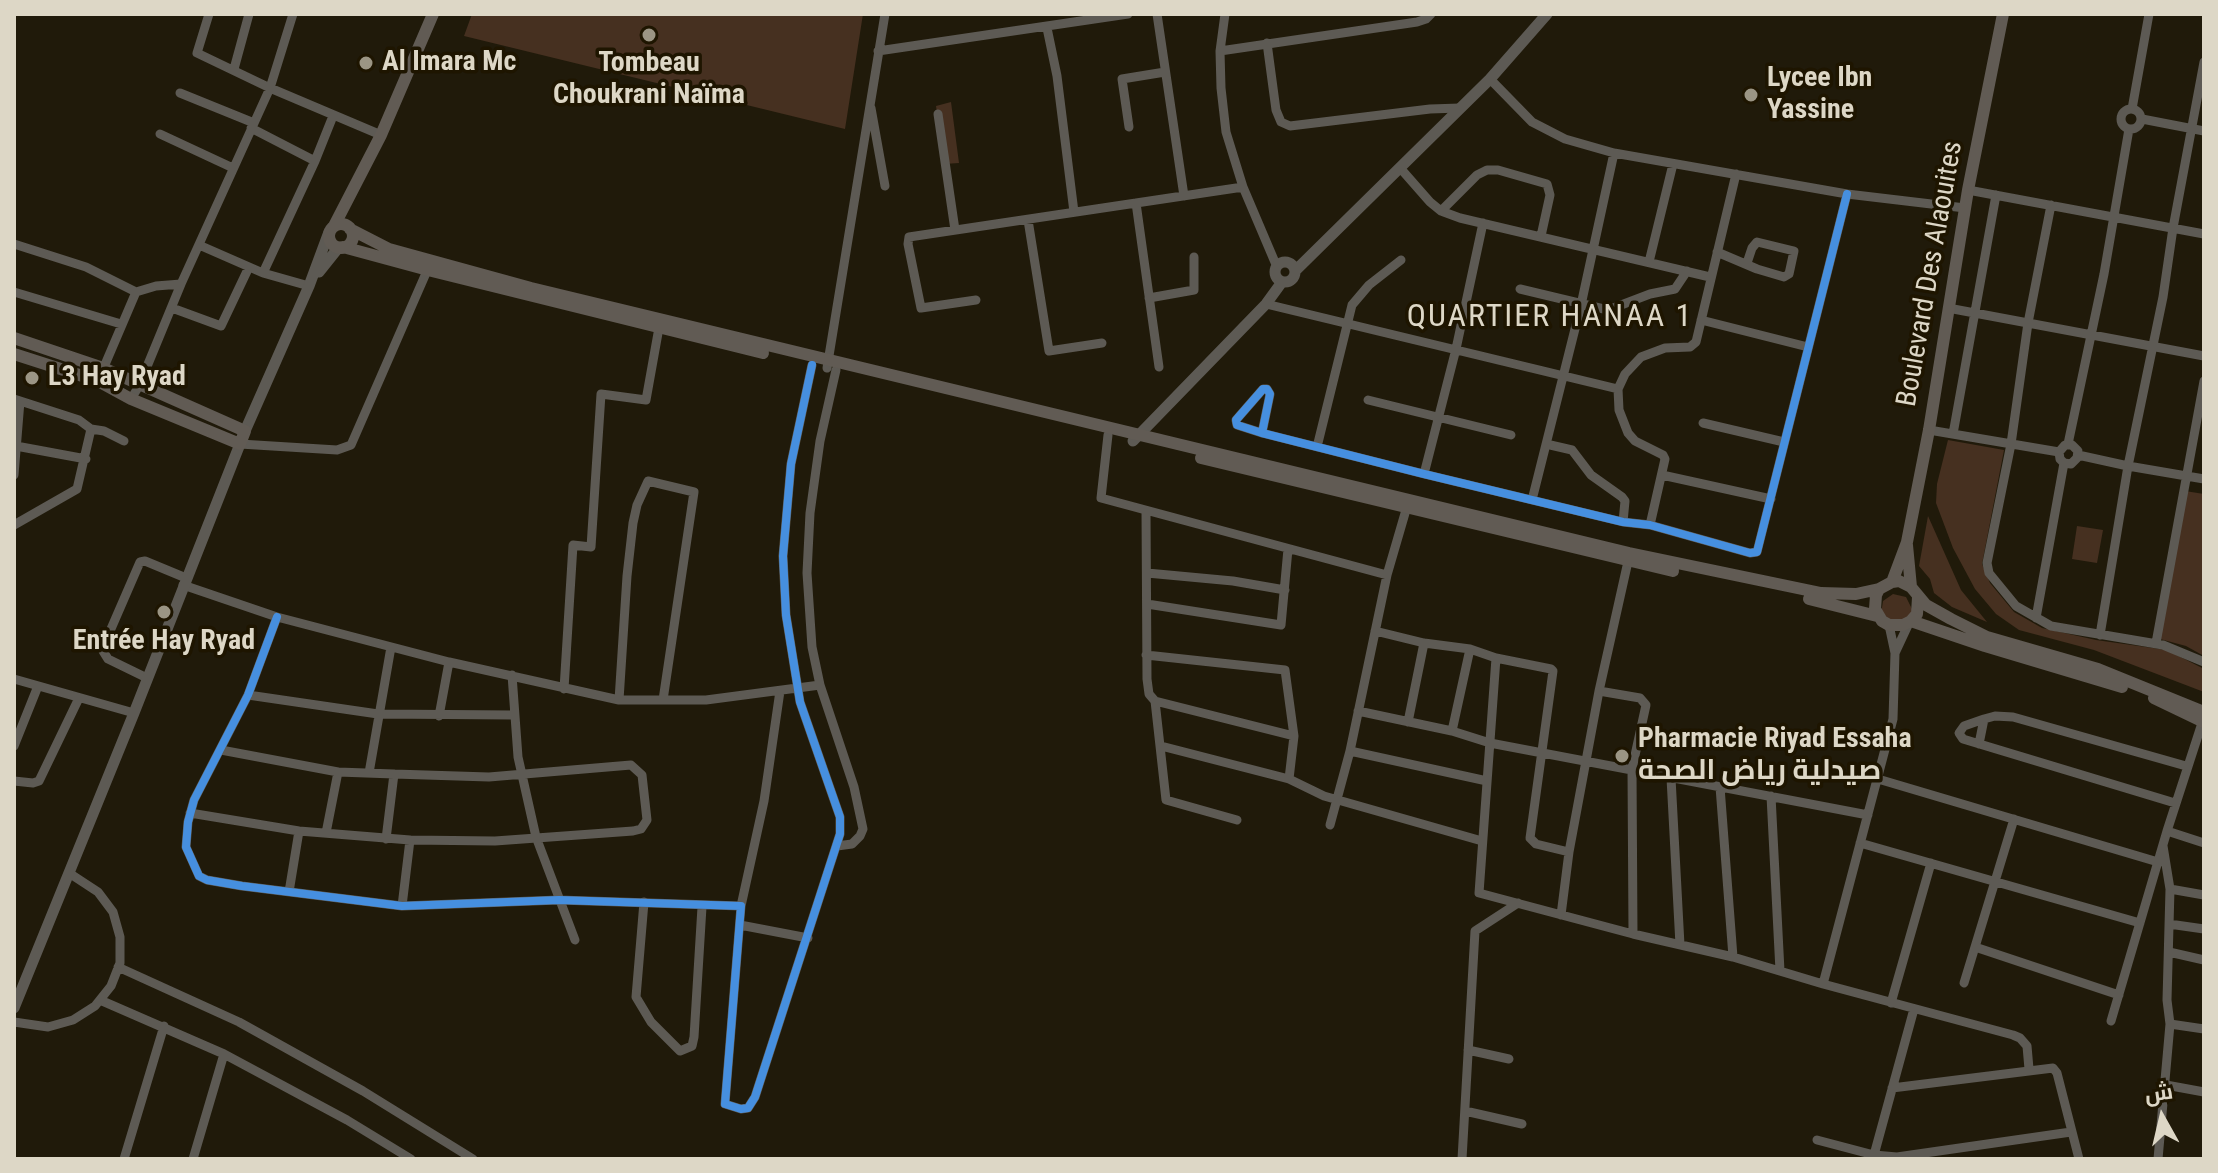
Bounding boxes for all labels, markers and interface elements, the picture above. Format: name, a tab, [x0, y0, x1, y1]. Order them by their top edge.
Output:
marker: Tombeau Choukrani Naïma	[640, 26, 658, 44]
place label: Al Imara Mc	[382, 46, 516, 80]
place label: Tombeau Choukrani Naïma	[553, 47, 745, 113]
marker: Al Imara Mc	[357, 54, 375, 72]
place label: Lycee Ibn Yassine	[1767, 62, 1872, 128]
marker: Lycee Ibn Yassine	[1742, 86, 1760, 104]
street label: Boulevard Des Alaouites	[1891, 139, 1971, 409]
district label: QUARTIER HANAA 1	[1407, 299, 1693, 337]
place label: L3 Hay Ryad	[48, 361, 186, 395]
marker: L3 Hay Ryad	[23, 369, 41, 387]
marker: Entrée Hay Ryad	[155, 603, 173, 621]
place label: Entrée Hay Ryad	[73, 625, 255, 659]
place label: Pharmacie Riyad Essaha صيدلية رياض الصحة	[1638, 723, 1912, 789]
marker: Pharmacie Riyad Essaha صيدلية رياض الصحة	[1613, 747, 1631, 765]
north arrow	[2122, 1077, 2202, 1157]
text: ش	[2143, 1078, 2174, 1107]

